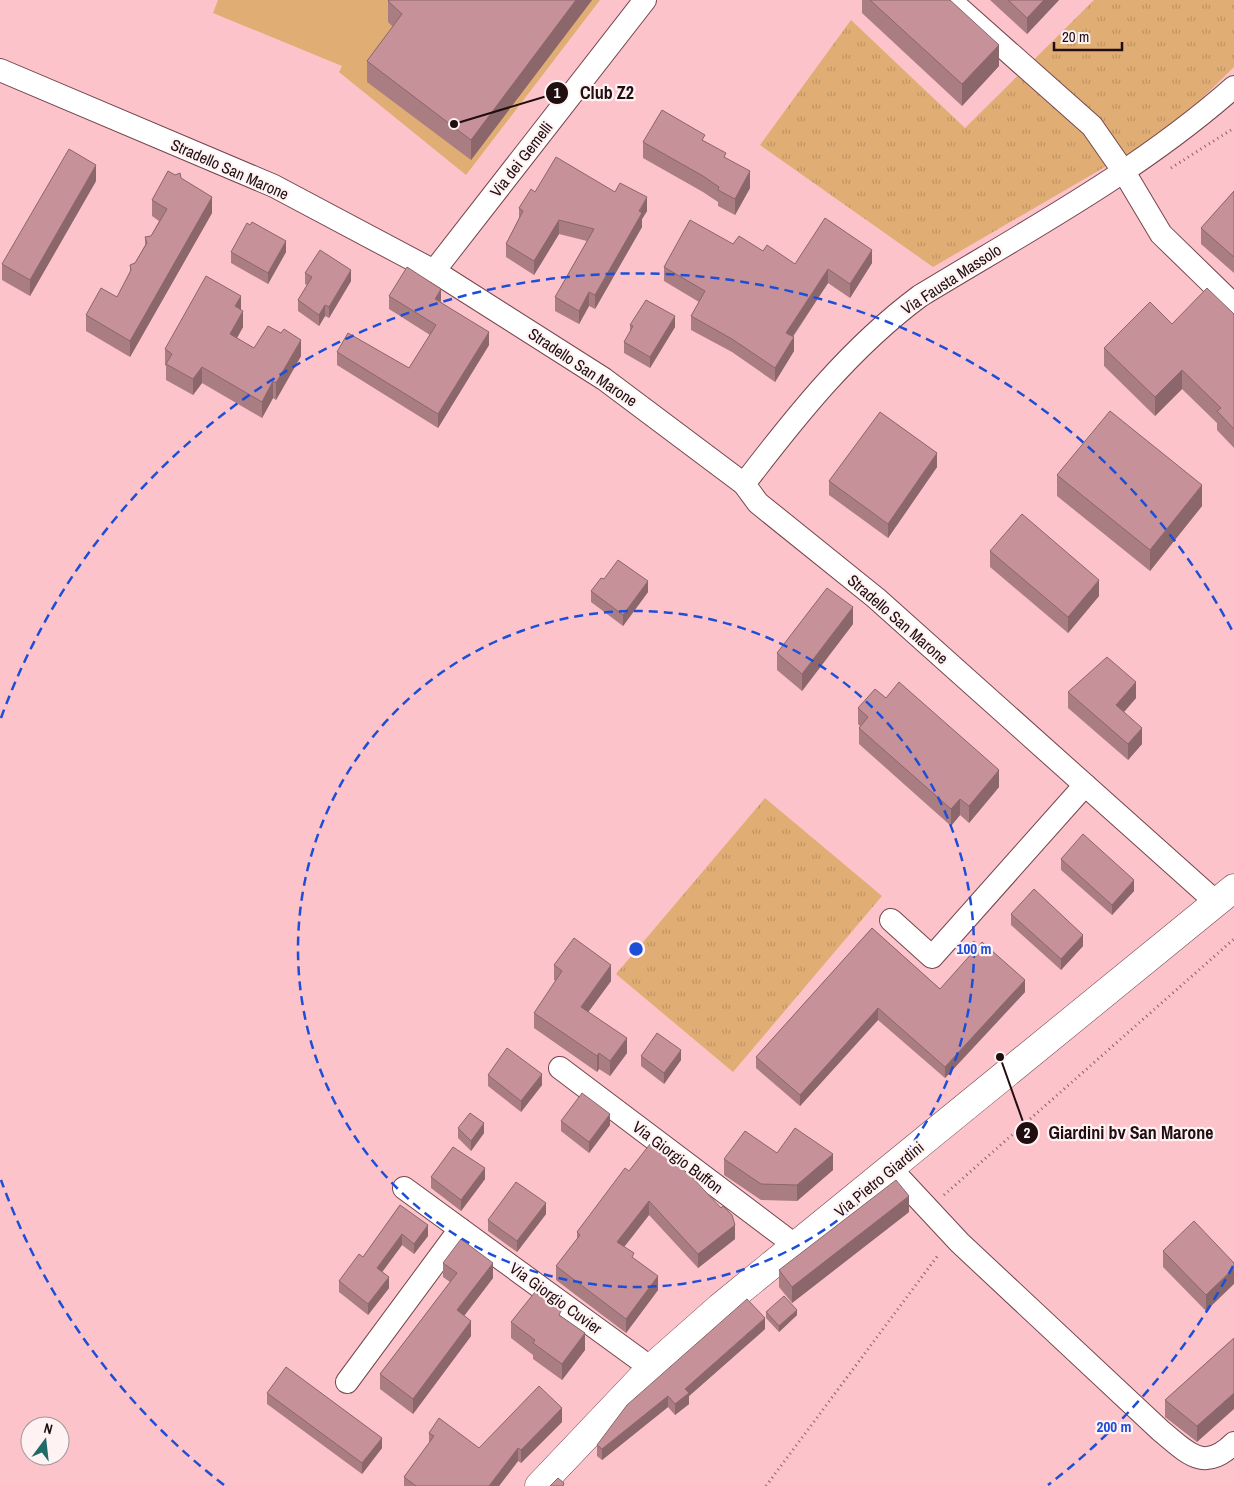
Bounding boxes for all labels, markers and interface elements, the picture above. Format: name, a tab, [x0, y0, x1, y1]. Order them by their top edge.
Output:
scale bar	[1054, 20, 1122, 52]
text: 20 m	[1062, 26, 1089, 47]
callout: Club Z2	[545, 77, 644, 110]
text: Club Z2	[580, 80, 634, 105]
text: 1	[554, 82, 561, 103]
street label: Via dei Gemelli	[485, 117, 557, 201]
street label: Stradello San Marone	[168, 133, 292, 205]
street label: Via Fausta Massolo	[897, 238, 1005, 320]
street label: Stradello San Marone	[524, 322, 642, 412]
street label: Stradello San Marone	[843, 569, 953, 669]
text: 100 m	[957, 938, 991, 959]
centre of rings	[627, 940, 645, 958]
street label: Via Giorgio Buffon	[628, 1116, 728, 1198]
callout: Giardini bv San Marone	[1014, 1116, 1224, 1149]
text: Giardini bv San Marone	[1049, 1120, 1213, 1145]
text: 2	[1024, 1122, 1031, 1143]
street label: Via Pietro Giardini	[830, 1136, 928, 1222]
street label: Via Giorgio Cuvier	[505, 1257, 607, 1339]
north arrow	[20, 1416, 70, 1466]
text: 200 m	[1097, 1416, 1131, 1437]
text: N	[42, 1419, 55, 1438]

